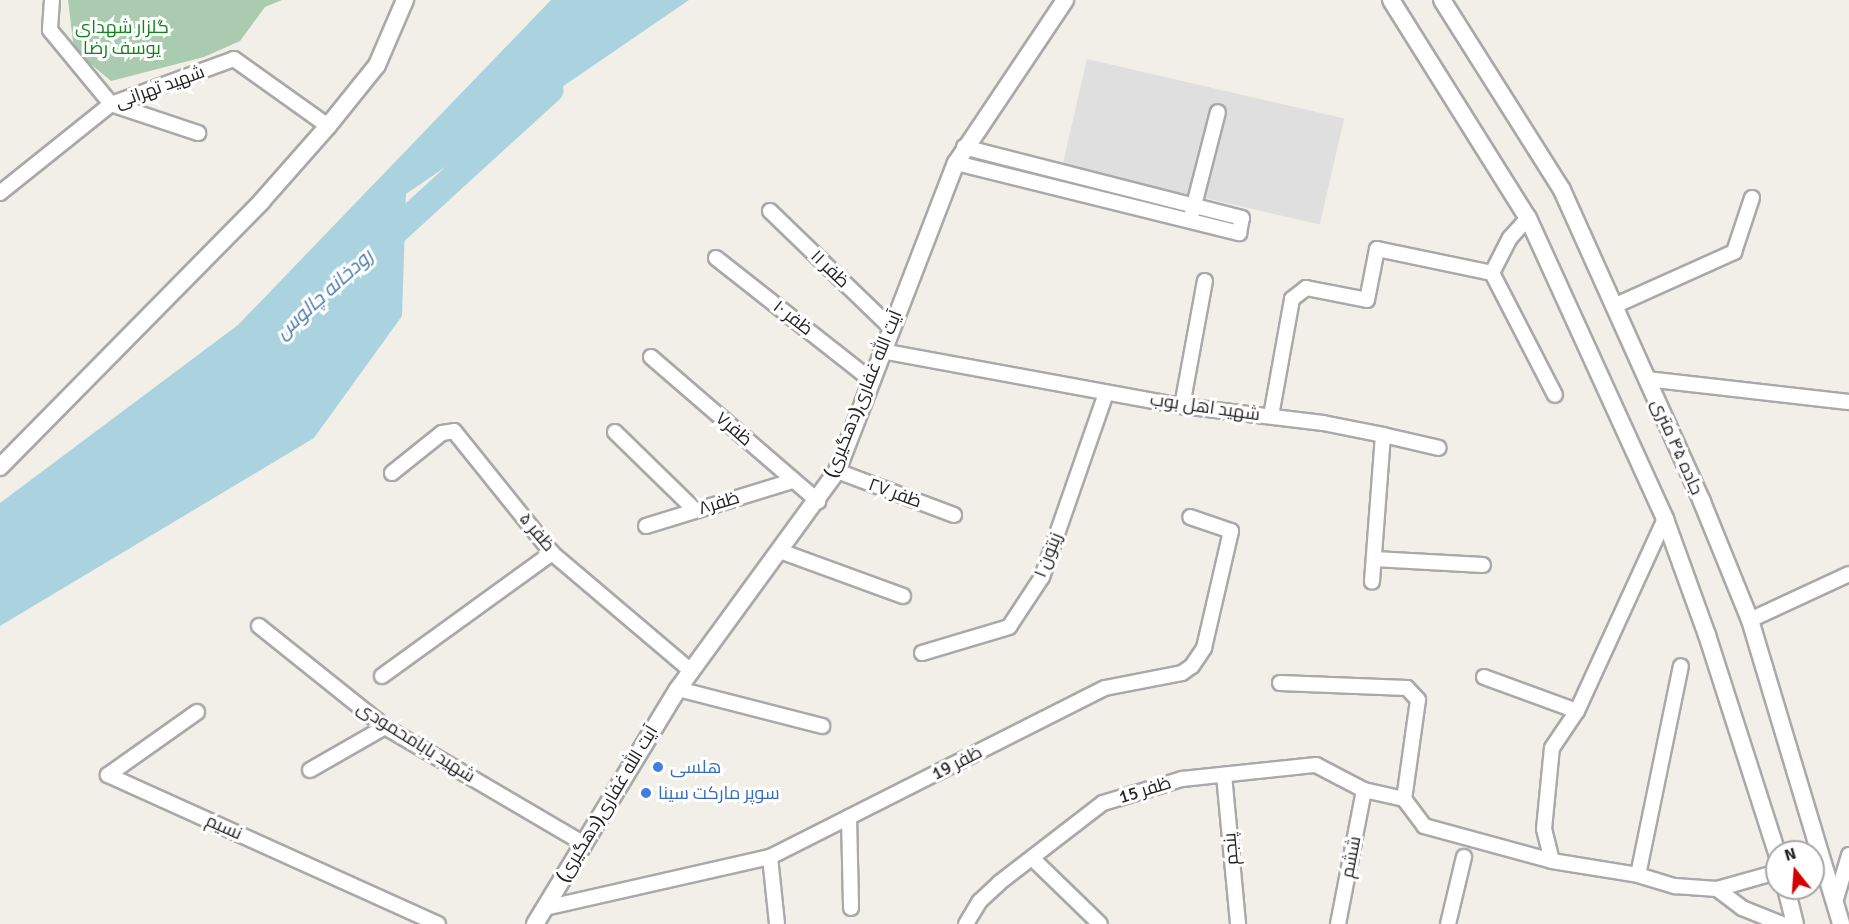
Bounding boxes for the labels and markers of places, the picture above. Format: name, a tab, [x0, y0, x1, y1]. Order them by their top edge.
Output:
place label: هلسی	[670, 756, 721, 778]
marker: هلسی	[651, 760, 665, 774]
place label: سوپر مارکت سینا	[658, 782, 780, 804]
marker: سوپر مارکت سینا	[639, 786, 653, 800]

